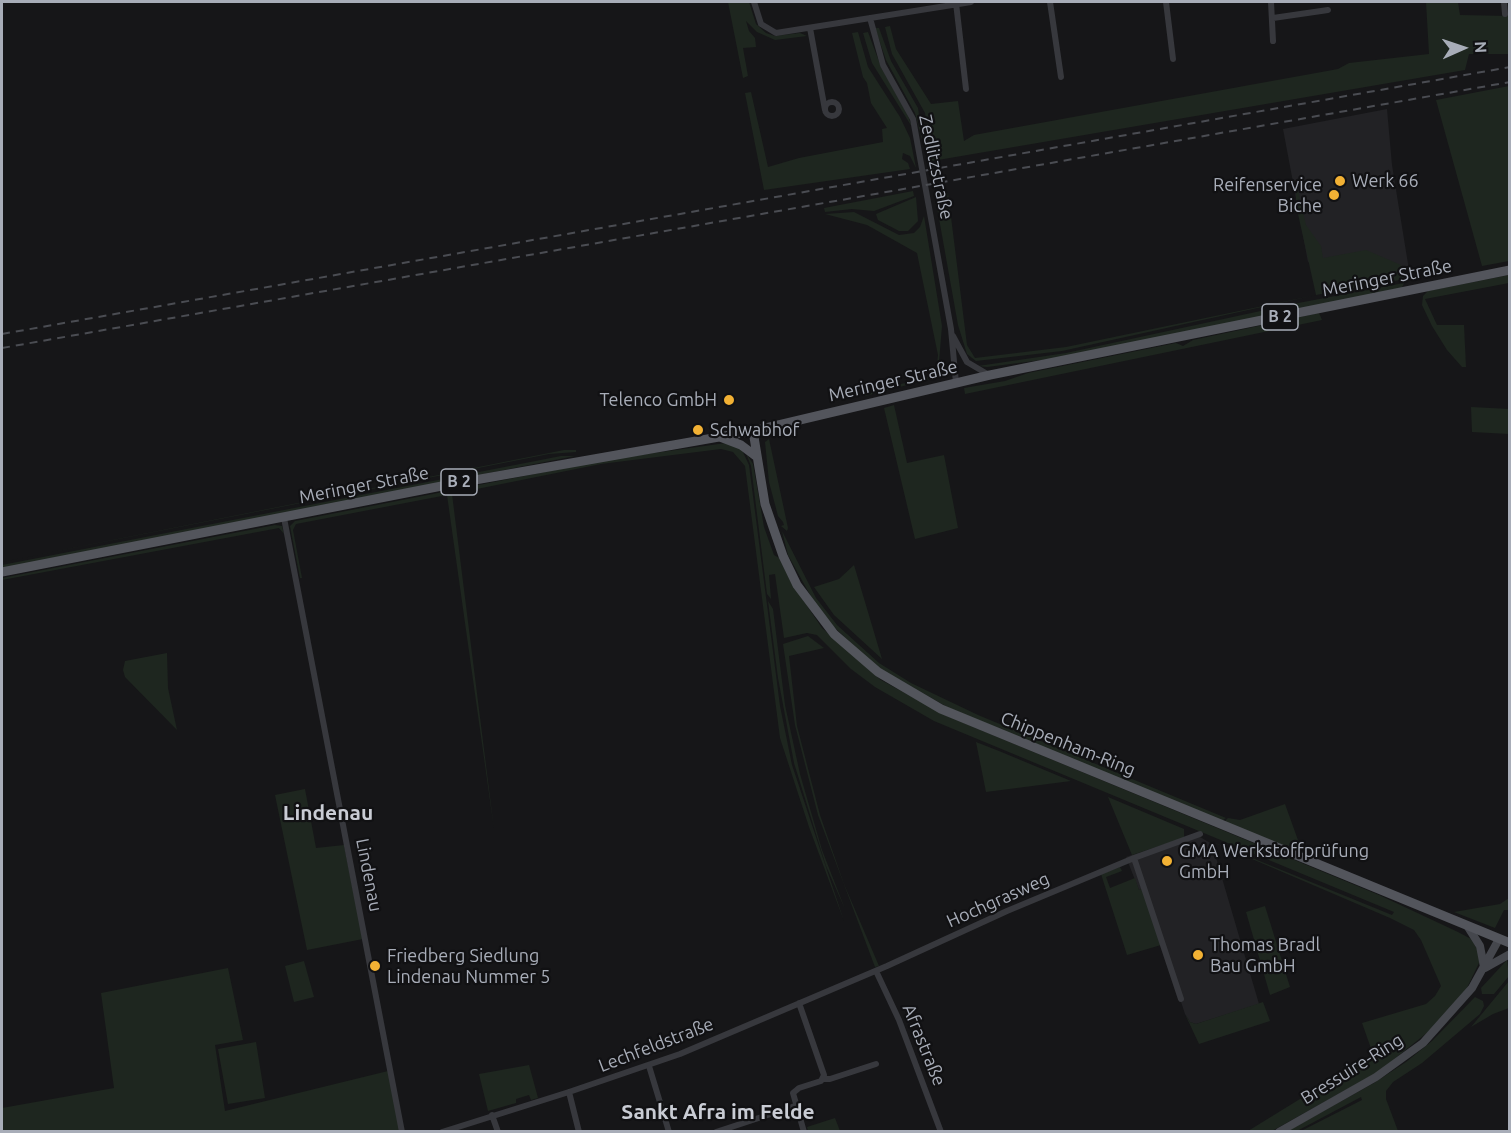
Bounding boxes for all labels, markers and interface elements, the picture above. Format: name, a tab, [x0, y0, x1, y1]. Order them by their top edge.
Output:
north arrow	[1433, 18, 1493, 78]
text: N	[1472, 41, 1490, 53]
street label: Zedlitzstraße	[914, 113, 958, 221]
place label: Werk 66	[1352, 170, 1419, 192]
place label: Reifenservice Biche	[1213, 174, 1322, 216]
marker: Werk 66	[1333, 174, 1347, 188]
marker: Reifenservice Biche	[1327, 188, 1341, 202]
street label: Meringer Straße	[1320, 255, 1454, 301]
road number: B 2	[1262, 304, 1298, 330]
street label: Meringer Straße	[826, 356, 960, 406]
place label: Telenco GmbH	[599, 389, 717, 411]
marker: Telenco GmbH	[722, 393, 736, 407]
place label: Schwabhof	[710, 419, 799, 441]
marker: Schwabhof	[691, 423, 705, 437]
street label: Meringer Straße	[297, 462, 431, 508]
road number: B 2	[441, 469, 477, 495]
street label: Chippenham-Ring	[997, 707, 1139, 781]
district label: Lindenau	[283, 800, 373, 826]
street label: Lindenau	[351, 837, 387, 913]
place label: GMA Werkstoffprüfung GmbH	[1179, 840, 1369, 882]
marker: GMA Werkstoffprüfung GmbH	[1160, 854, 1174, 868]
street label: Hochgrasweg	[943, 868, 1053, 932]
place label: Thomas Bradl Bau GmbH	[1210, 934, 1320, 976]
place label: Friedberg Siedlung Lindenau Nummer 5	[387, 945, 550, 988]
marker: Thomas Bradl Bau GmbH	[1191, 948, 1205, 962]
marker: Friedberg Siedlung Lindenau Nummer 5	[368, 959, 382, 973]
street label: Afrastraße	[898, 1001, 950, 1089]
street label: Lechfeldstraße	[595, 1013, 717, 1077]
street label: Bressuire-Ring	[1297, 1029, 1407, 1109]
district label: Sankt Afra im Felde	[621, 1099, 815, 1125]

